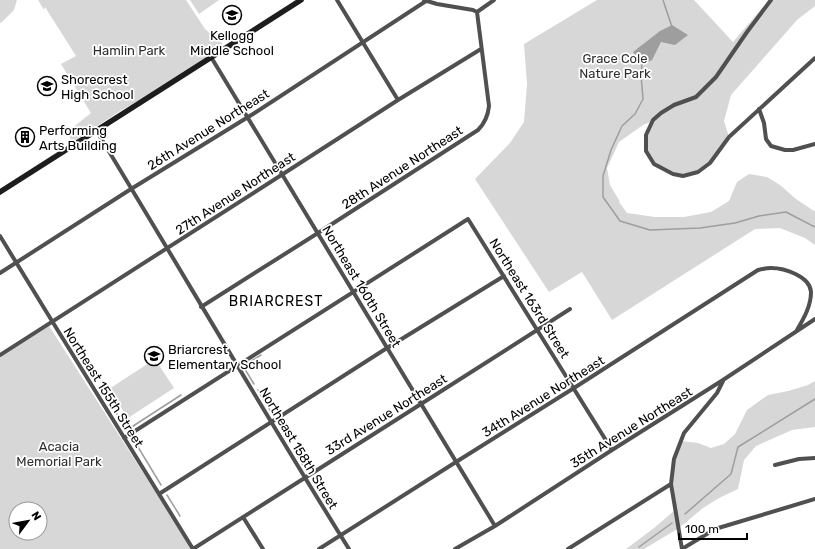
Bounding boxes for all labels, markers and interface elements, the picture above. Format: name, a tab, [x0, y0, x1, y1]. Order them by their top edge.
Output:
school or university icon: Kellogg Middle School	[221, 4, 243, 26]
place label: Kellogg Middle School	[190, 28, 274, 58]
park label: Hamlin Park	[93, 43, 165, 58]
park label: Grace Cole Nature Park	[579, 51, 651, 81]
place label: Shorecrest High School	[61, 72, 134, 103]
school or university icon: Shorecrest High School	[36, 75, 58, 97]
street label: 26th Avenue Northeast	[145, 86, 272, 173]
place label: Performing Arts Building	[39, 123, 117, 154]
street label: 28th Avenue Northeast	[339, 123, 466, 212]
building icon: Performing Arts Building	[14, 126, 36, 148]
street label: 27th Avenue Northeast	[173, 149, 298, 238]
street label: Northeast 160th Street	[319, 223, 404, 350]
street label: Northeast 163rd Street	[487, 236, 573, 361]
district label: BRIARCREST	[229, 293, 323, 310]
street label: Northeast 155th Street	[61, 325, 147, 450]
place label: Briarcrest Elementary School	[168, 342, 281, 372]
school or university icon: Briarcrest Elementary School	[143, 345, 165, 367]
street label: 34th Avenue Northeast	[479, 353, 607, 440]
street label: 33rd Avenue Northeast	[323, 371, 450, 458]
street label: 35th Avenue Northeast	[568, 384, 695, 471]
street label: Northeast 158th Street	[256, 385, 341, 512]
park label: Acacia Memorial Park	[16, 439, 102, 469]
north arrow	[8, 501, 48, 541]
text: N	[28, 509, 44, 523]
scale bar	[679, 515, 747, 541]
text: 100 m	[685, 522, 719, 536]

